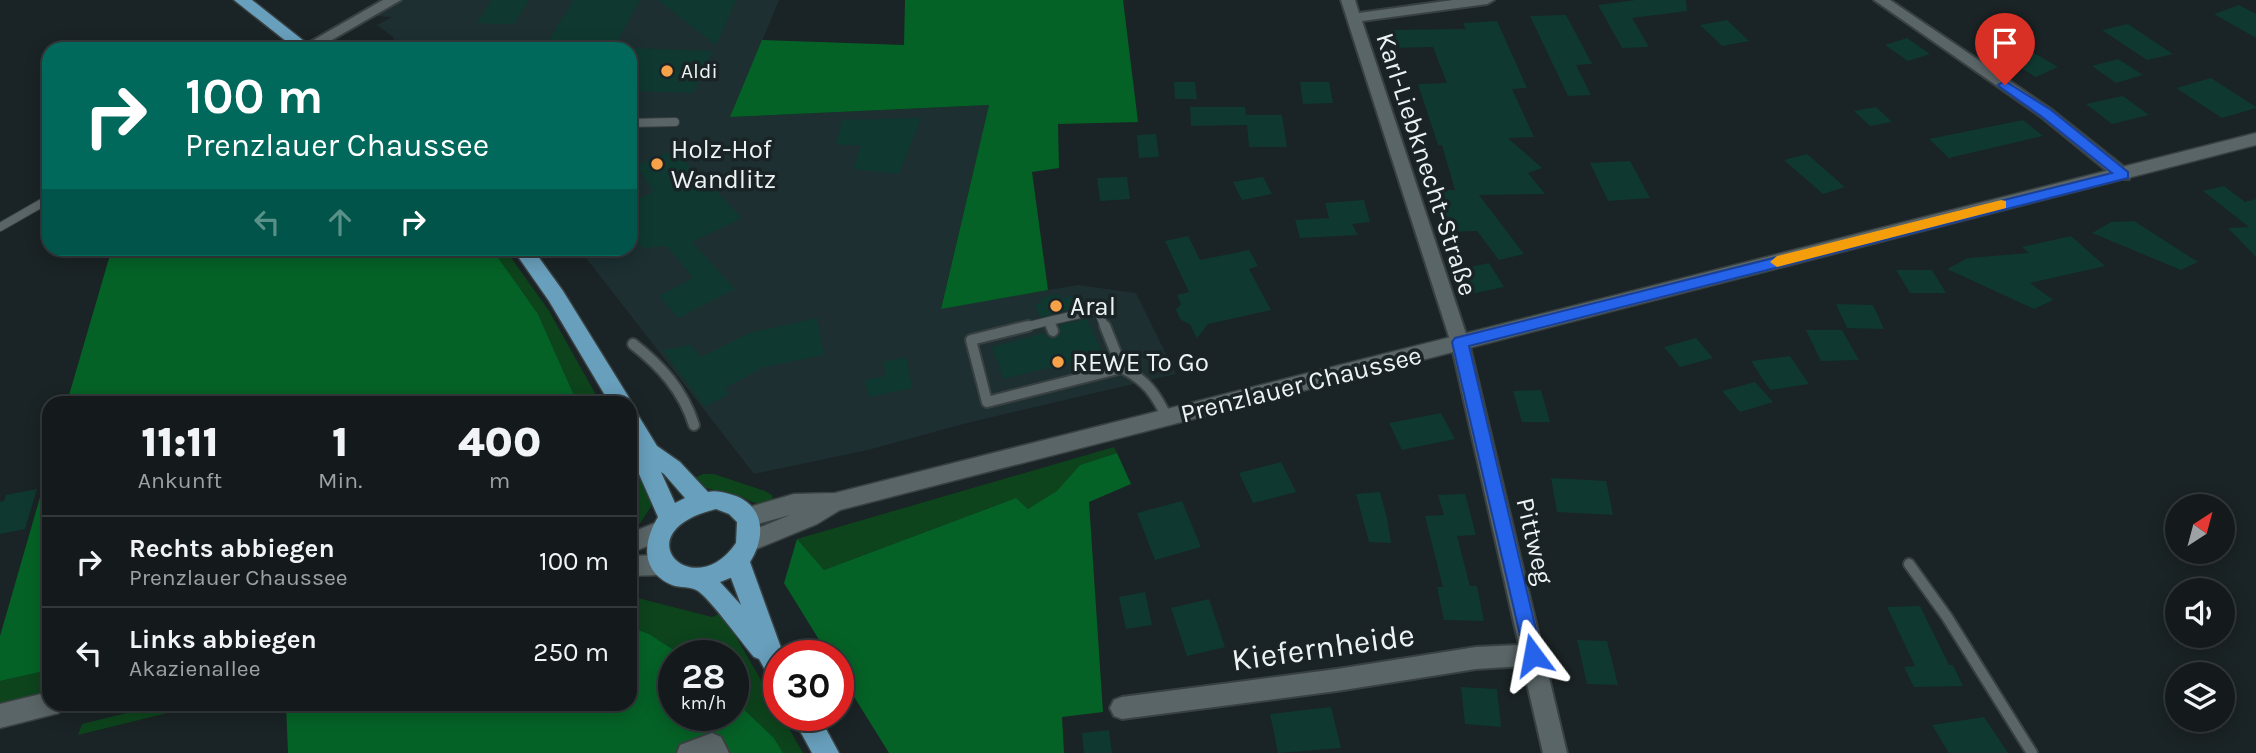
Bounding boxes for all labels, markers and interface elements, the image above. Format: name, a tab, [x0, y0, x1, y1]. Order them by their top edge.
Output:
pin	[1975, 13, 2035, 85]
icon: arrive	[1986, 24, 2024, 62]
street label: Karl-Liebknecht-Straße	[1369, 29, 1484, 300]
place label: Aldi	[681, 59, 718, 83]
marker: Aldi	[659, 63, 675, 79]
text: 100 m	[185, 68, 323, 125]
icon: right	[70, 70, 161, 161]
text: Prenzlauer Chaussee	[185, 127, 489, 164]
place label: Holz-Hof Wandlitz	[671, 134, 776, 195]
marker: Holz-Hof Wandlitz	[649, 156, 665, 172]
icon: left	[248, 203, 286, 241]
icon: ahead	[321, 203, 359, 241]
icon: right	[394, 203, 432, 241]
place label: Aral	[1070, 291, 1116, 322]
marker: Aral	[1048, 298, 1064, 314]
street label: Prenzlauer Chaussee	[1177, 340, 1425, 429]
place label: REWE To Go	[1072, 347, 1209, 378]
marker: REWE To Go	[1050, 354, 1066, 370]
text: 11:11	[141, 417, 219, 467]
text: 1	[332, 417, 348, 467]
text: 400	[458, 417, 541, 467]
text: Ankunft	[138, 467, 222, 494]
text: Min.	[318, 467, 362, 494]
text: m	[489, 467, 510, 494]
street label: Pittweg	[1509, 494, 1560, 588]
north arrow	[2165, 494, 2235, 564]
map controls	[2165, 494, 2235, 732]
text: Rechts abbiegen	[129, 533, 335, 564]
icon: right	[70, 543, 108, 581]
text: 100 m	[539, 546, 609, 577]
text: Prenzlauer Chaussee	[129, 564, 348, 591]
button: sound	[2165, 578, 2235, 648]
street label: Kiefernheide	[1229, 616, 1417, 679]
position arrow	[1496, 618, 1570, 692]
text: Links abbiegen	[129, 624, 317, 655]
icon: left	[70, 634, 108, 672]
text: 250 m	[533, 637, 609, 668]
speed limit sign: 30	[763, 640, 854, 731]
text: Akazienallee	[129, 655, 260, 682]
text: 28	[682, 656, 725, 697]
button: layers	[2165, 662, 2235, 732]
text: km/h	[681, 692, 726, 714]

